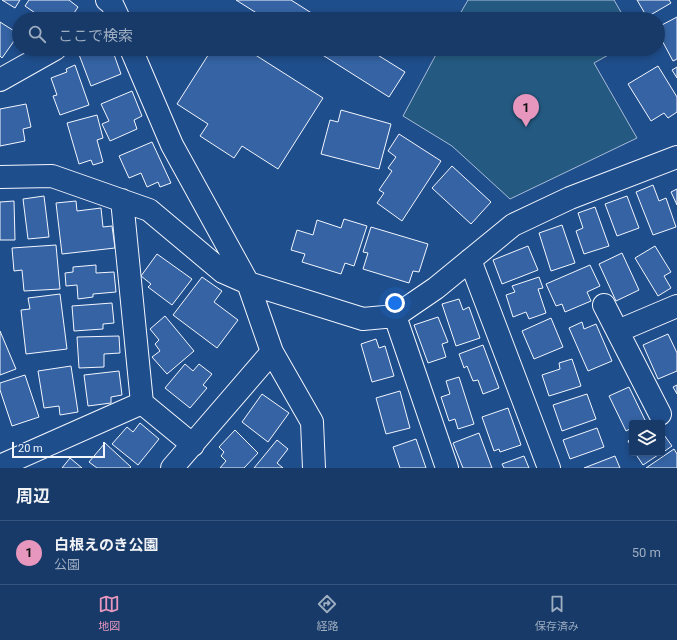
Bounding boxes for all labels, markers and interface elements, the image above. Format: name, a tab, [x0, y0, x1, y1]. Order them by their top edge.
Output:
search box	[12, 12, 665, 56]
icon: search	[26, 23, 48, 45]
text: ここで検索	[58, 27, 133, 45]
pin: 1	[513, 94, 539, 127]
your location	[385, 293, 405, 313]
map controls	[629, 420, 665, 456]
button: layers	[629, 420, 665, 456]
scale bar	[12, 440, 105, 459]
text: 20 m	[18, 442, 43, 455]
text: 周辺	[16, 486, 50, 506]
text: 白根えのき公園	[54, 536, 159, 554]
text: 1	[25, 545, 33, 560]
text: 50 m	[632, 545, 661, 560]
text: 公園	[54, 557, 80, 572]
tab: 地図	[98, 593, 120, 633]
tab: 経路	[316, 593, 338, 633]
tab: 保存済み	[535, 593, 579, 633]

